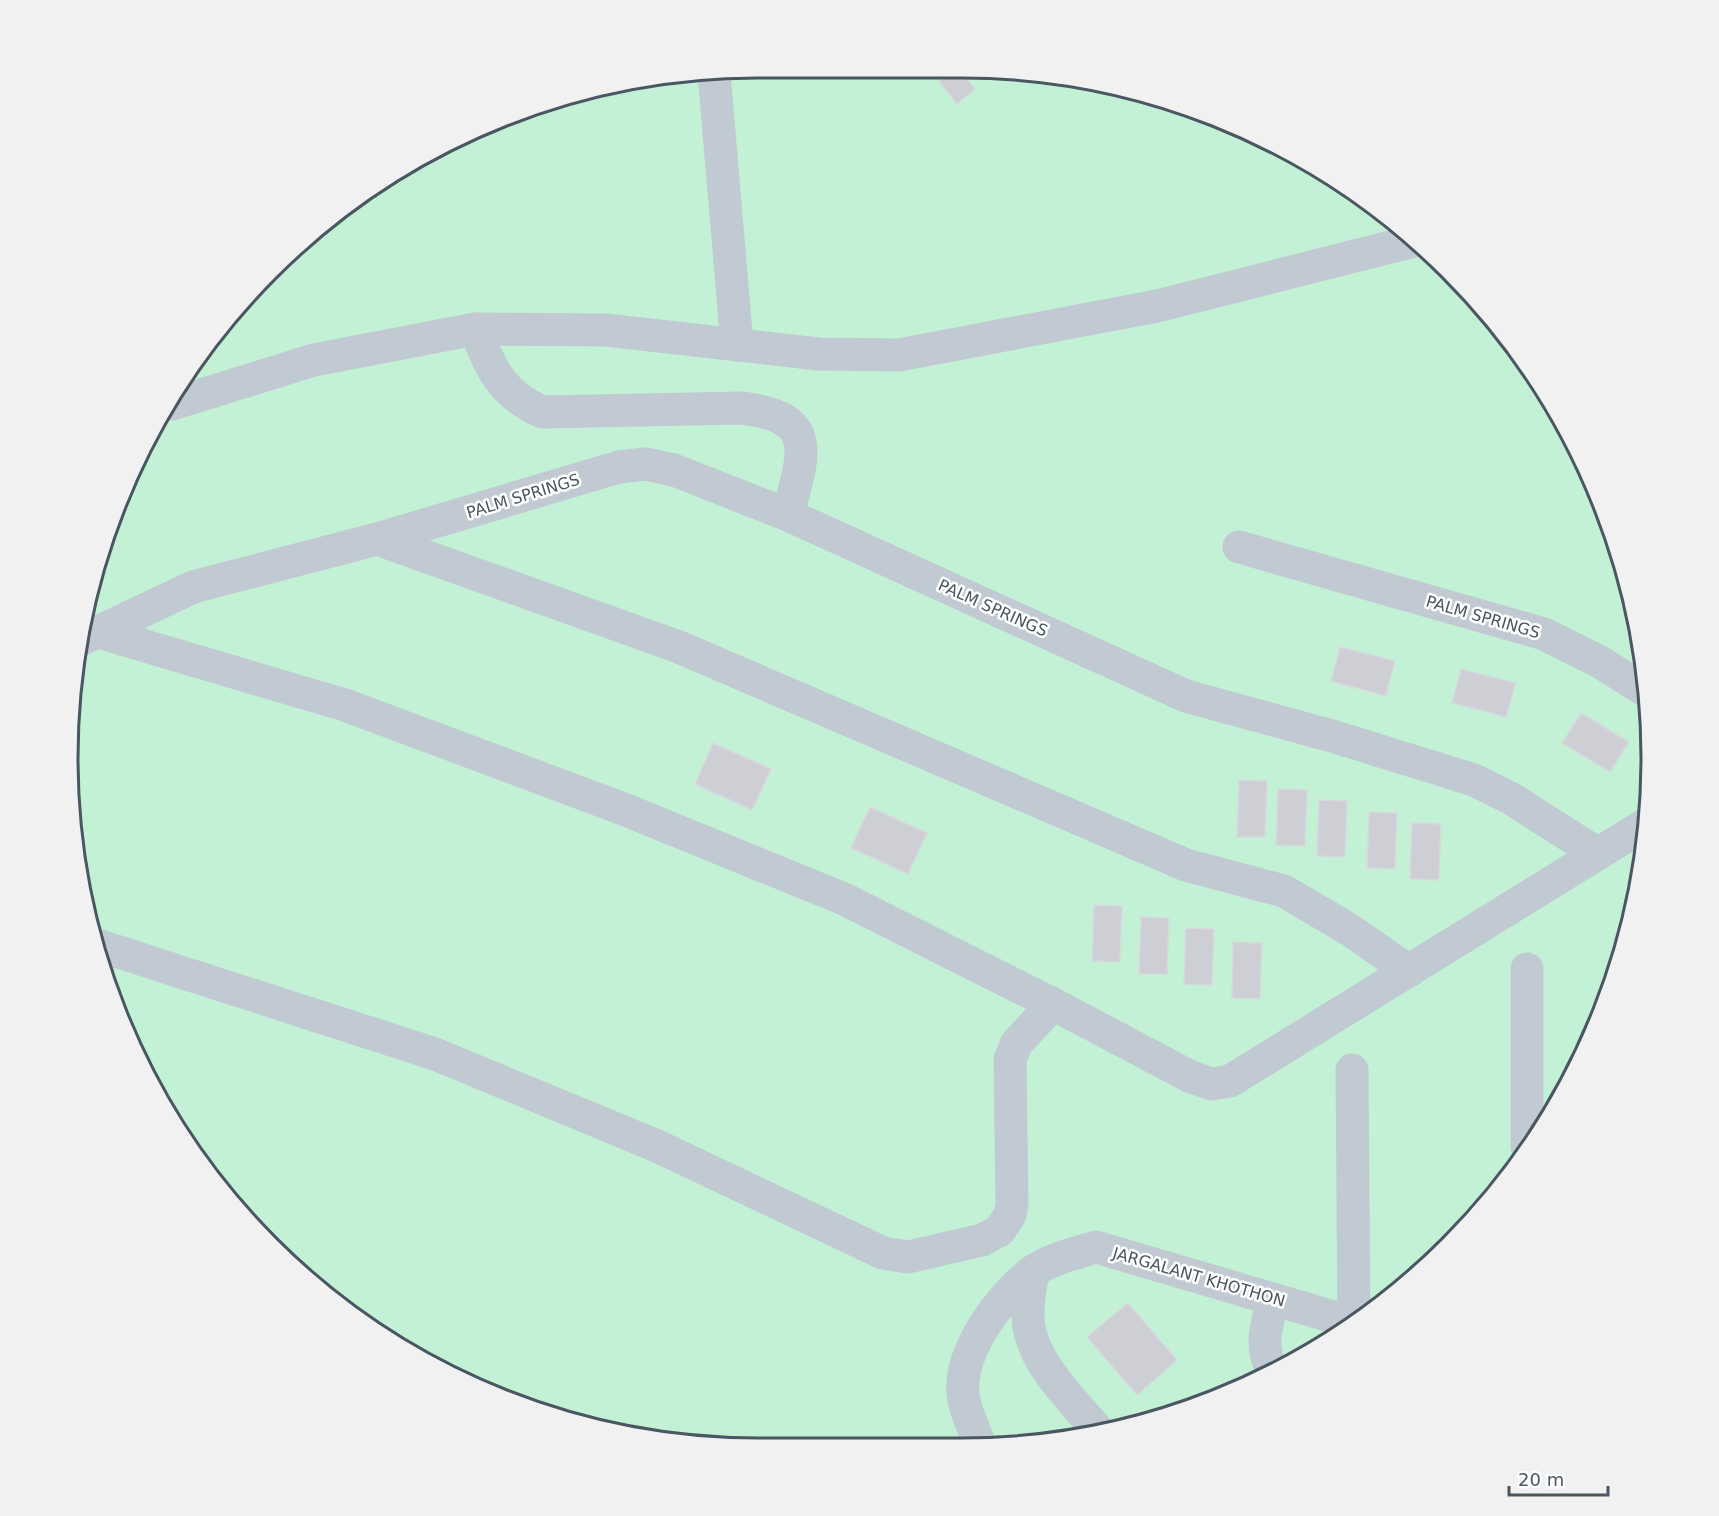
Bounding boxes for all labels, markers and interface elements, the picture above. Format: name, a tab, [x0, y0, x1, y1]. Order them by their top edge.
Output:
street label: PALM SPRINGS	[464, 470, 582, 522]
street label: PALM SPRINGS	[935, 575, 1051, 641]
street label: PALM SPRINGS	[1424, 592, 1542, 642]
street label: JARGALANT KHOTHON	[1110, 1243, 1287, 1311]
scale bar	[1509, 1459, 1608, 1497]
text: 20 m	[1518, 1469, 1564, 1490]

